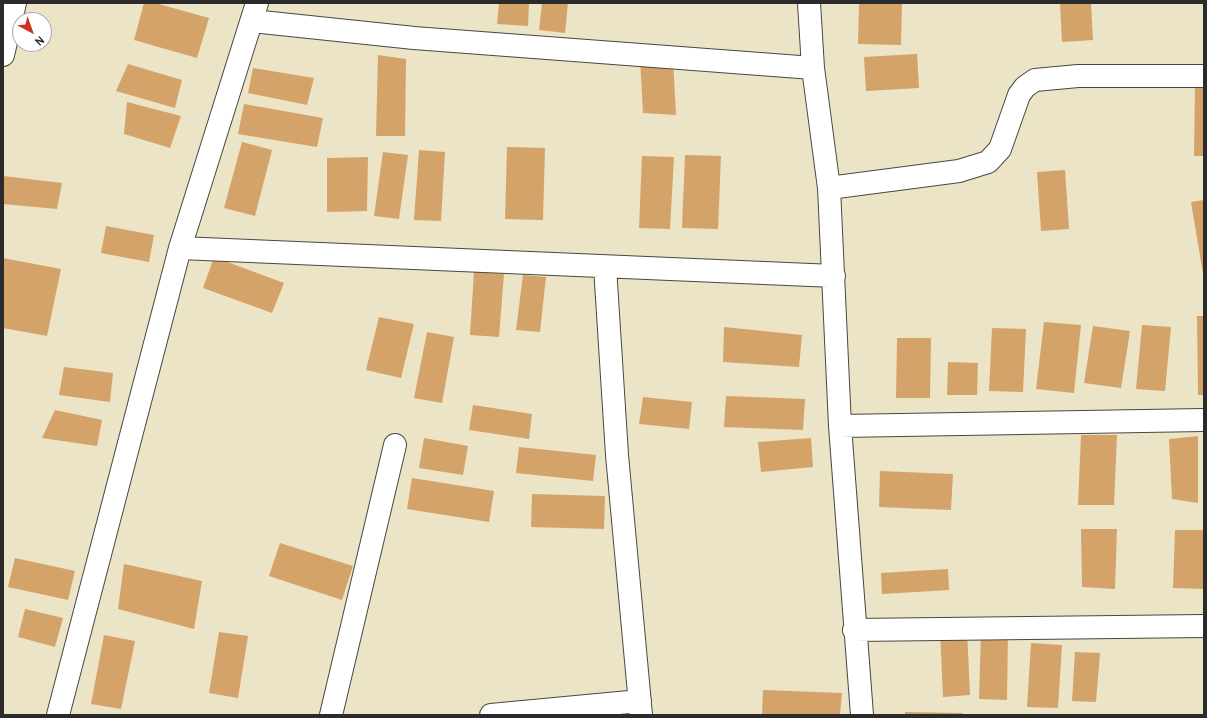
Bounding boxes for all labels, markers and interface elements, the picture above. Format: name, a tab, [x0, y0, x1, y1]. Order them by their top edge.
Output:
north arrow	[12, 12, 52, 52]
text: N	[32, 33, 47, 48]

